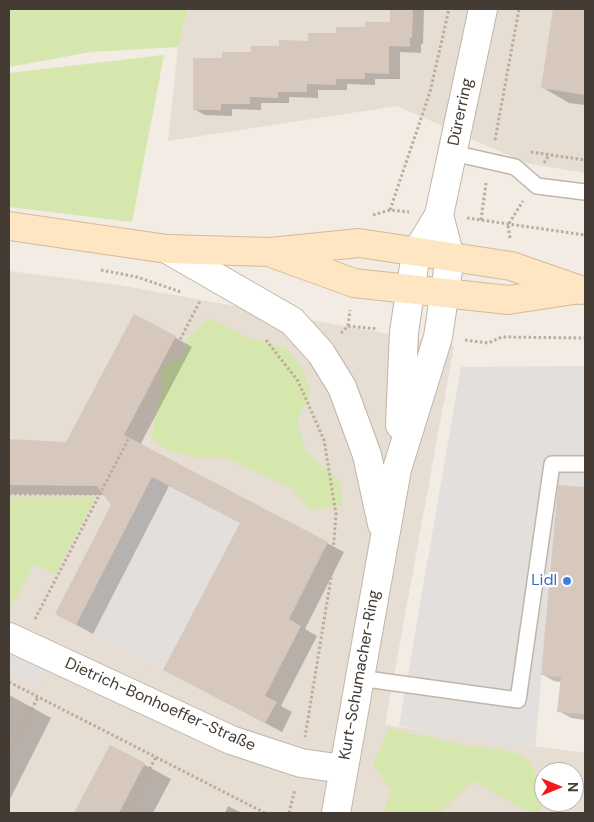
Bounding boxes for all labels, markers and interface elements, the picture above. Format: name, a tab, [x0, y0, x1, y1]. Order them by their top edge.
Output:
street label: Dürerring	[444, 76, 478, 148]
place label: Lidl	[531, 571, 557, 591]
marker: Lidl	[561, 575, 573, 587]
street label: Kurt-Schumacher-Ring	[336, 588, 384, 762]
street label: Dietrich-Bonhoeffer-Straße	[62, 654, 258, 756]
north arrow	[534, 762, 584, 812]
text: N	[564, 782, 582, 792]

